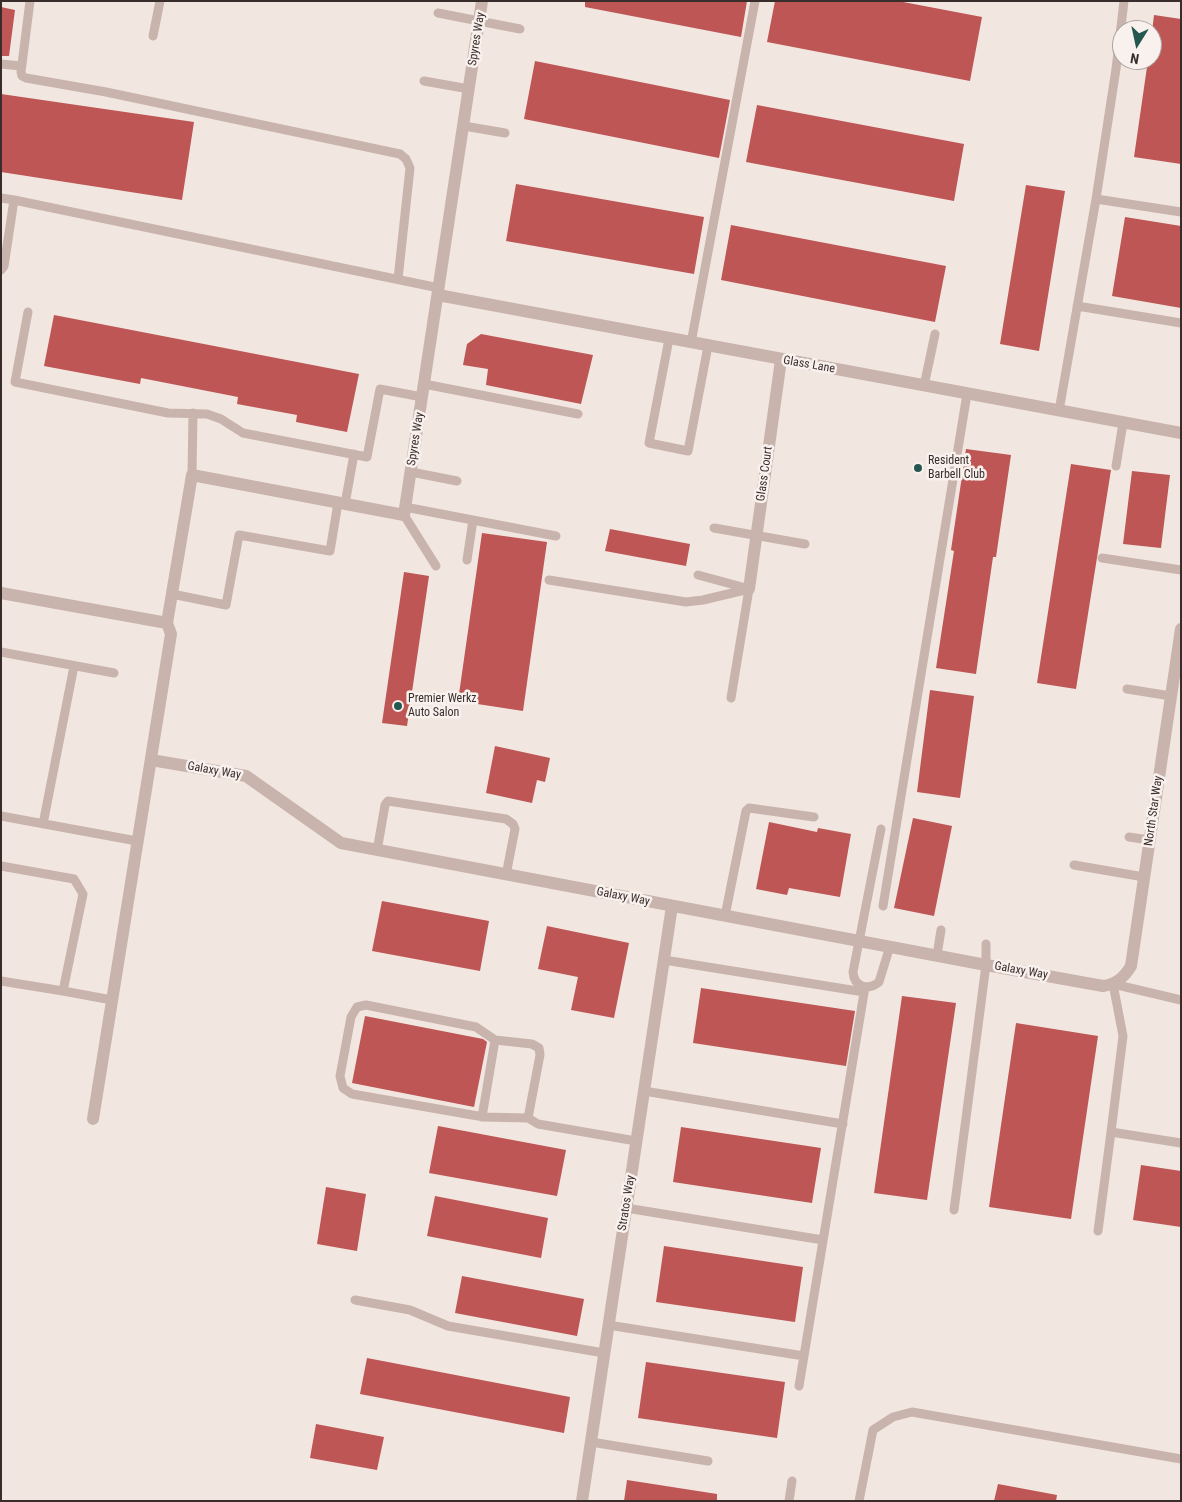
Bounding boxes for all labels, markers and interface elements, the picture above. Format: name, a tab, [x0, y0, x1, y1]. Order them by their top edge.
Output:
street label: Spyres Way	[466, 11, 488, 67]
north arrow	[1112, 20, 1162, 70]
text: N	[1129, 50, 1140, 67]
street label: Glass Lane	[782, 353, 836, 377]
street label: Spyres Way	[405, 411, 427, 467]
street label: Glass Court	[754, 446, 776, 502]
place label: Resident Barbell Club	[928, 454, 985, 482]
marker: Resident Barbell Club	[912, 462, 924, 474]
place label: Premier Werkz Auto Salon	[408, 692, 477, 720]
marker: Premier Werkz Auto Salon	[392, 700, 404, 712]
street label: Galaxy Way	[186, 759, 242, 783]
street label: North Star Way	[1142, 775, 1166, 847]
street label: Galaxy Way	[595, 885, 651, 909]
street label: Galaxy Way	[993, 959, 1049, 983]
street label: Stratos Way	[615, 1174, 639, 1232]

